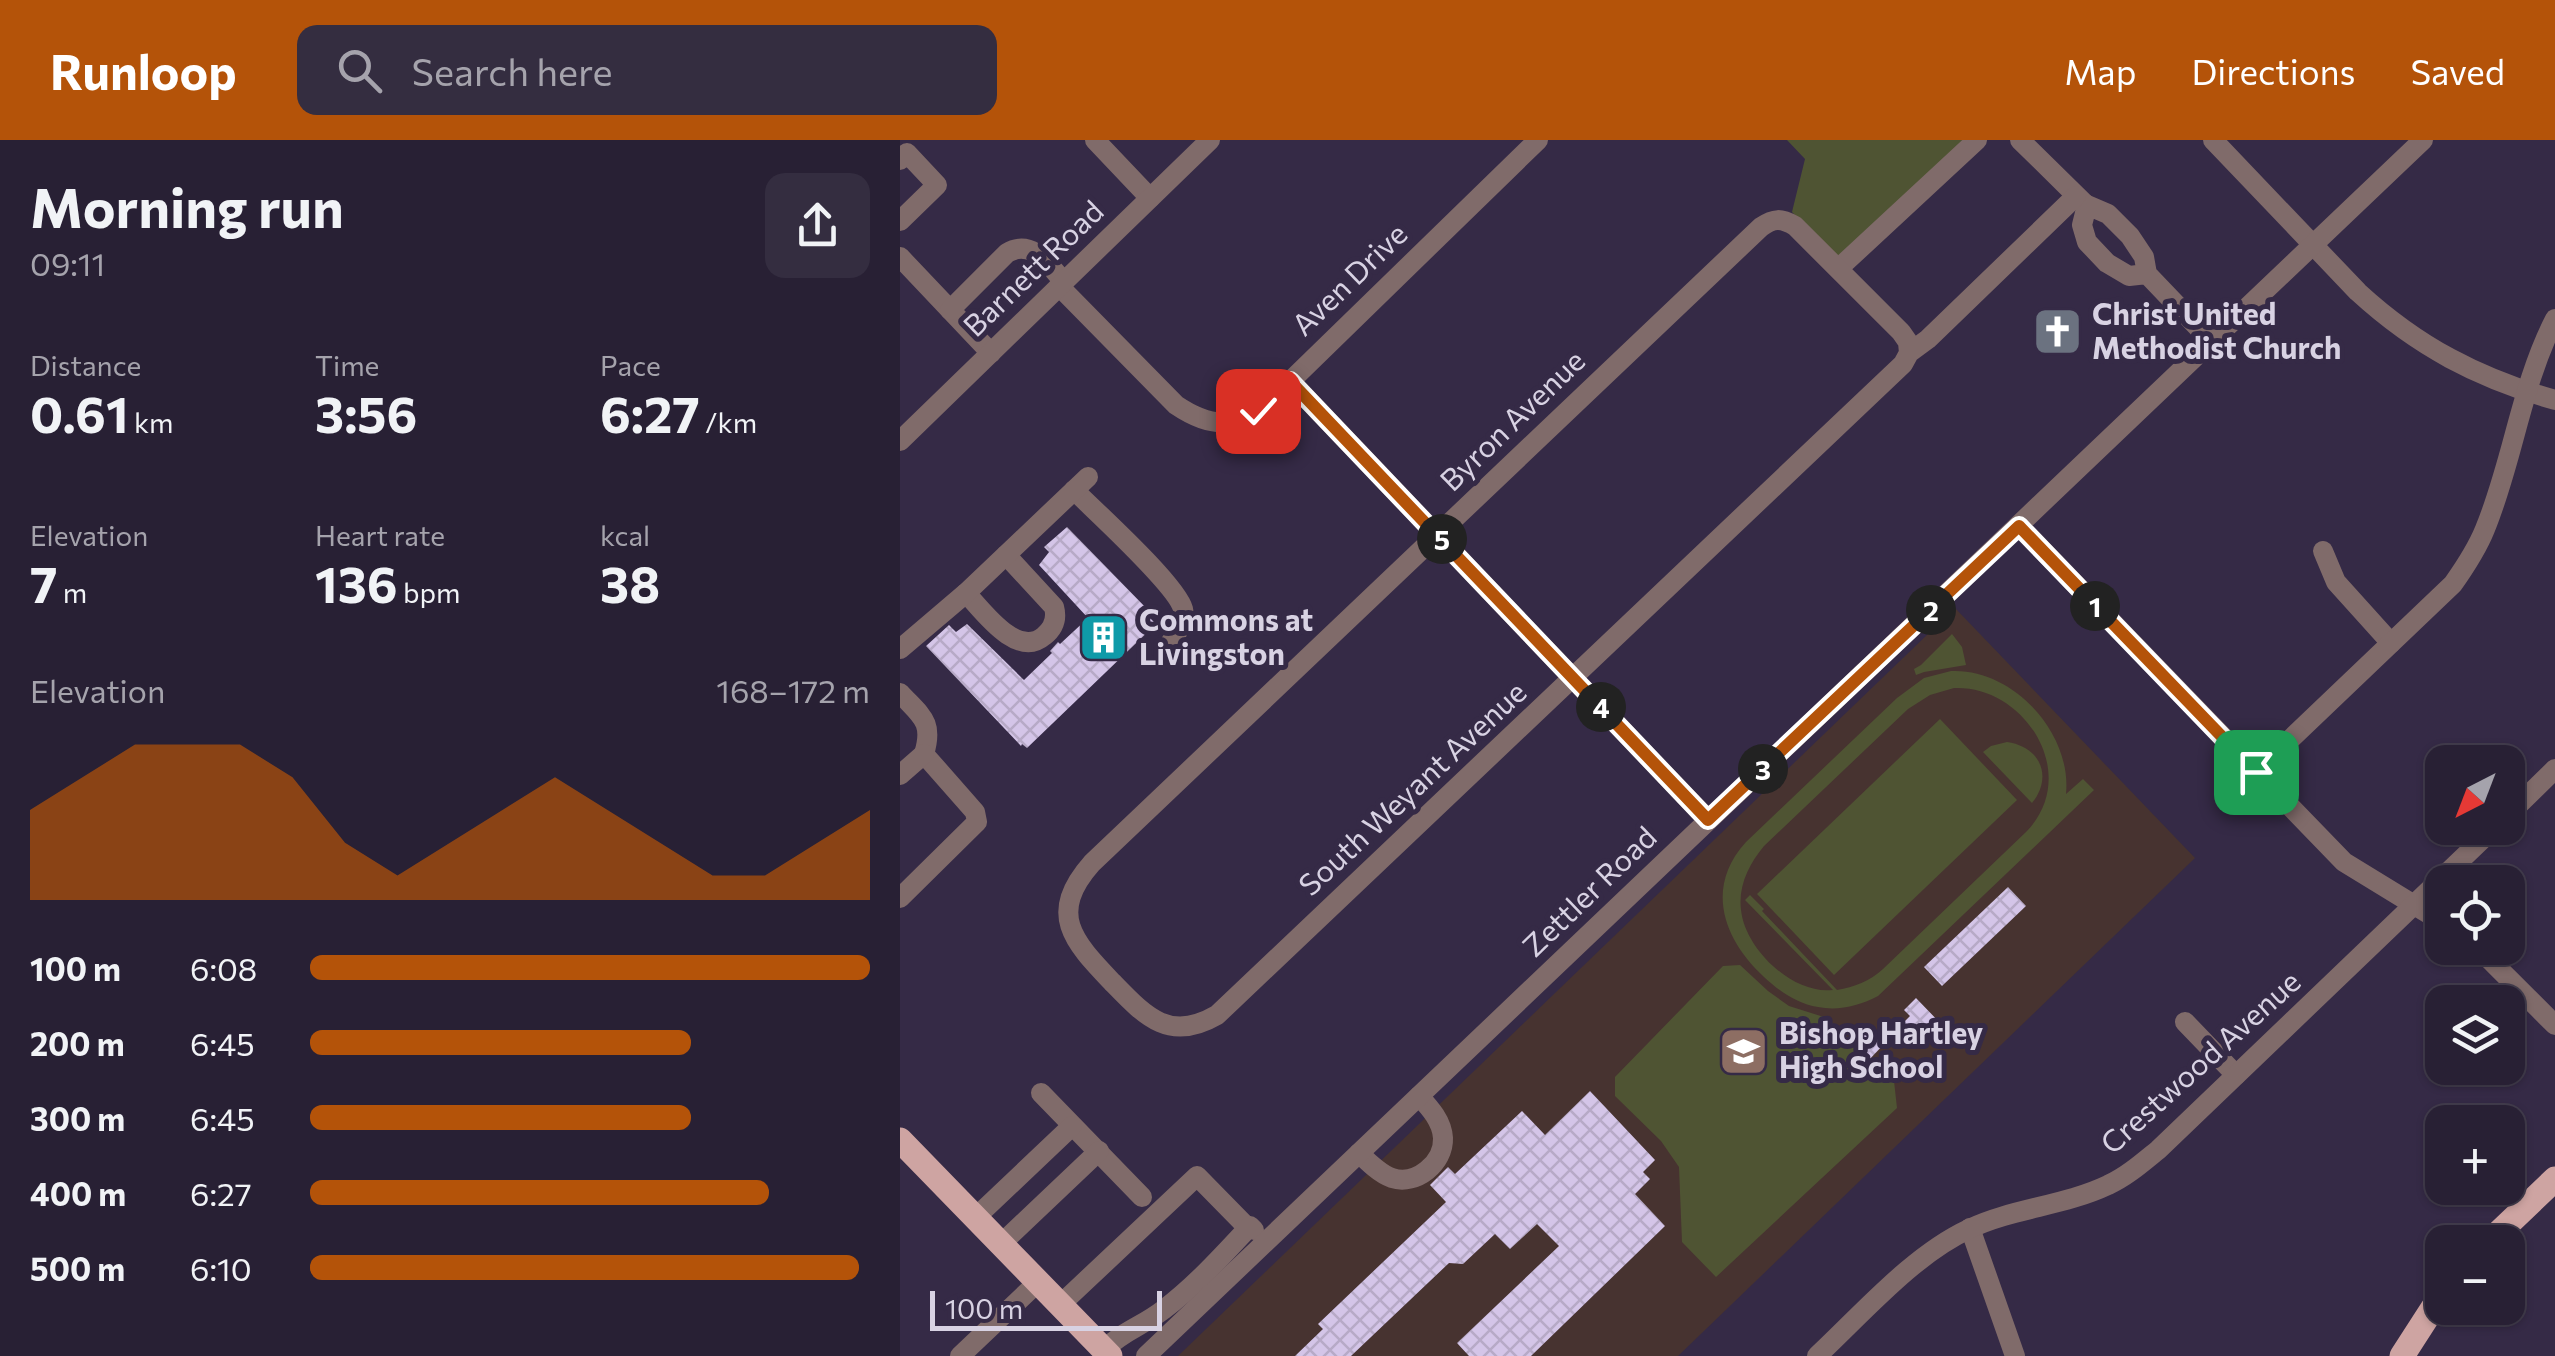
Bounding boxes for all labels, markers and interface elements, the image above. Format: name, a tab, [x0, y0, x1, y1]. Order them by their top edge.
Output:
search box	[297, 25, 997, 115]
text: Runloop	[50, 41, 237, 100]
icon: search	[332, 43, 387, 98]
text: Search here	[412, 47, 613, 94]
text: Map	[2064, 49, 2136, 92]
text: Directions	[2191, 49, 2356, 92]
text: Saved	[2411, 49, 2505, 92]
text: Morning run	[30, 172, 344, 239]
button: share	[765, 173, 870, 278]
street label: Barnett Road	[955, 191, 1110, 343]
street label: Aven Drive	[1283, 214, 1414, 342]
text: 09:11	[30, 243, 105, 283]
place label: Christ United Methodist Church	[2092, 294, 2341, 365]
church icon: Christ United Methodist Church	[2031, 306, 2083, 358]
street label: Byron Avenue	[1431, 341, 1591, 497]
text: Distance	[30, 348, 141, 382]
text: Time	[315, 348, 379, 382]
text: Pace	[600, 348, 661, 382]
pin	[1216, 369, 1301, 454]
text: 0.61	[30, 382, 129, 443]
text: 3:56	[315, 382, 417, 443]
text: 6:27	[600, 382, 700, 443]
icon: check	[1231, 384, 1286, 439]
text: km	[129, 405, 174, 439]
text: /km	[700, 405, 757, 439]
pin: 5	[1417, 514, 1467, 564]
text: Elevation	[30, 518, 148, 552]
text: Heart rate	[315, 518, 445, 552]
text: kcal	[600, 518, 650, 552]
text: 5	[1434, 522, 1450, 556]
text: 7	[30, 552, 57, 613]
text: 136	[315, 552, 398, 613]
text: 38	[600, 552, 660, 613]
text: m	[57, 575, 87, 609]
text: bpm	[398, 575, 461, 609]
pin: 1	[2070, 581, 2120, 631]
pin: 2	[1906, 585, 1956, 635]
text: 1	[2089, 589, 2101, 623]
text: 2	[1923, 593, 1939, 627]
place label: Commons at Livingston	[1139, 600, 1313, 671]
building icon: Commons at Livingston	[1078, 612, 1130, 664]
text: Elevation	[30, 670, 165, 710]
text: 168–172 m	[716, 670, 870, 710]
street label: South Weyant Avenue	[1290, 672, 1533, 902]
pin: 4	[1576, 682, 1626, 732]
text: 4	[1592, 690, 1610, 724]
pin	[2214, 730, 2299, 815]
pin: 3	[1738, 744, 1788, 794]
icon: arrive	[2229, 745, 2284, 800]
north arrow	[2425, 745, 2525, 845]
map controls	[2425, 745, 2525, 1325]
text: 3	[1755, 752, 1771, 786]
street label: Zettler Road	[1514, 817, 1663, 963]
button: locate	[2425, 865, 2525, 965]
text: 100 m	[30, 948, 121, 988]
text: 6:08	[190, 948, 257, 988]
street label: Crestwood Avenue	[2092, 962, 2307, 1161]
button: layers	[2425, 985, 2525, 1085]
place label: Bishop Hartley High School	[1779, 1013, 1984, 1084]
text: 200 m	[30, 1023, 125, 1063]
text: 6:45	[190, 1023, 255, 1063]
school or university icon: Bishop Hartley High School	[1718, 1025, 1770, 1077]
text: 300 m	[30, 1098, 125, 1138]
text: 6:45	[190, 1098, 255, 1138]
button: +	[2425, 1105, 2525, 1205]
text: 400 m	[30, 1173, 126, 1213]
text: 6:27	[190, 1173, 252, 1213]
button: −	[2425, 1225, 2525, 1325]
text: 500 m	[30, 1248, 125, 1288]
text: 6:10	[190, 1248, 252, 1288]
scale bar	[930, 1286, 1162, 1330]
text: 100 m	[945, 1291, 1023, 1325]

